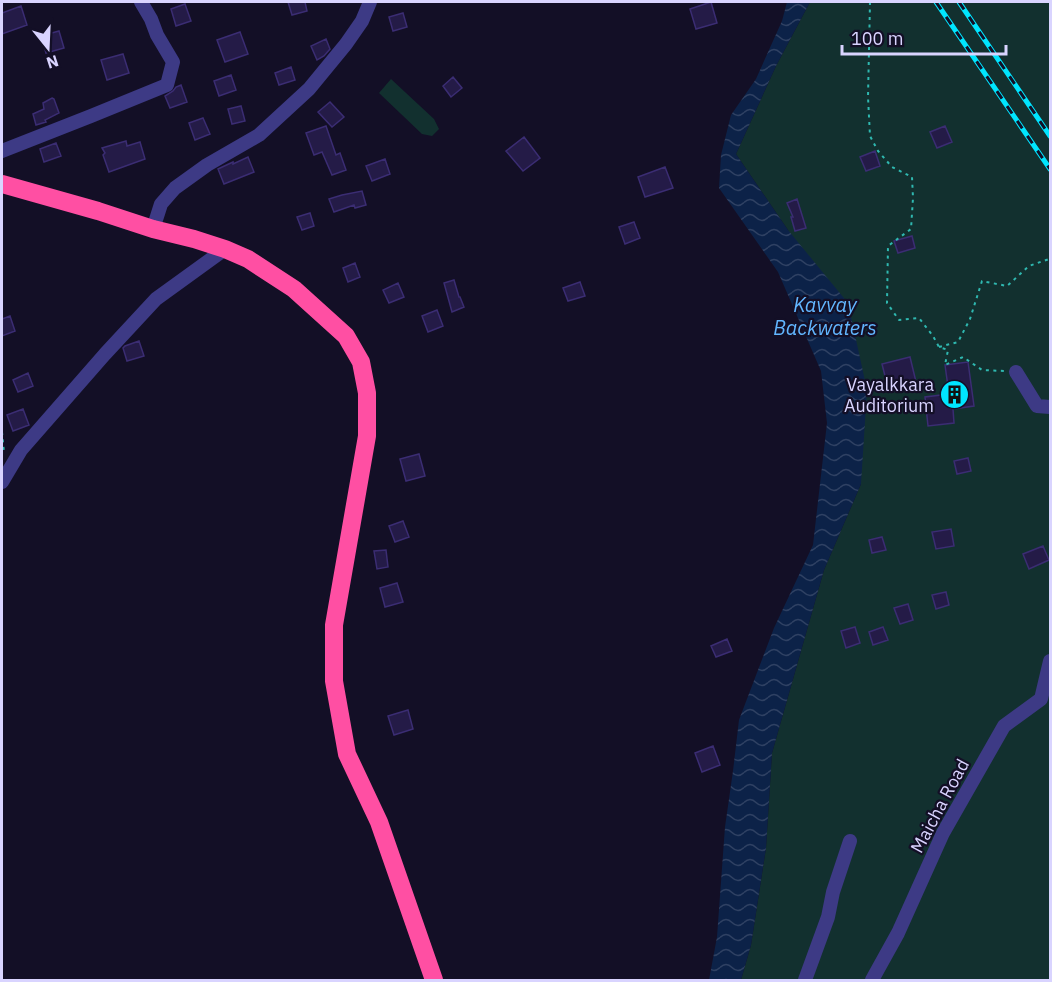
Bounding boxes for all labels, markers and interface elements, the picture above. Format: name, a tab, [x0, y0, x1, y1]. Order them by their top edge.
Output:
north arrow	[18, 18, 78, 78]
scale bar	[842, 18, 1006, 56]
text: 100 m	[851, 27, 903, 50]
text: N	[44, 51, 61, 74]
water label: Kavvay Backwaters	[773, 291, 877, 341]
place label: Vayalkkara Auditorium	[844, 373, 934, 417]
building icon: Vayalkkara Auditorium	[939, 379, 971, 411]
street label: Maicha Road	[905, 755, 974, 857]

